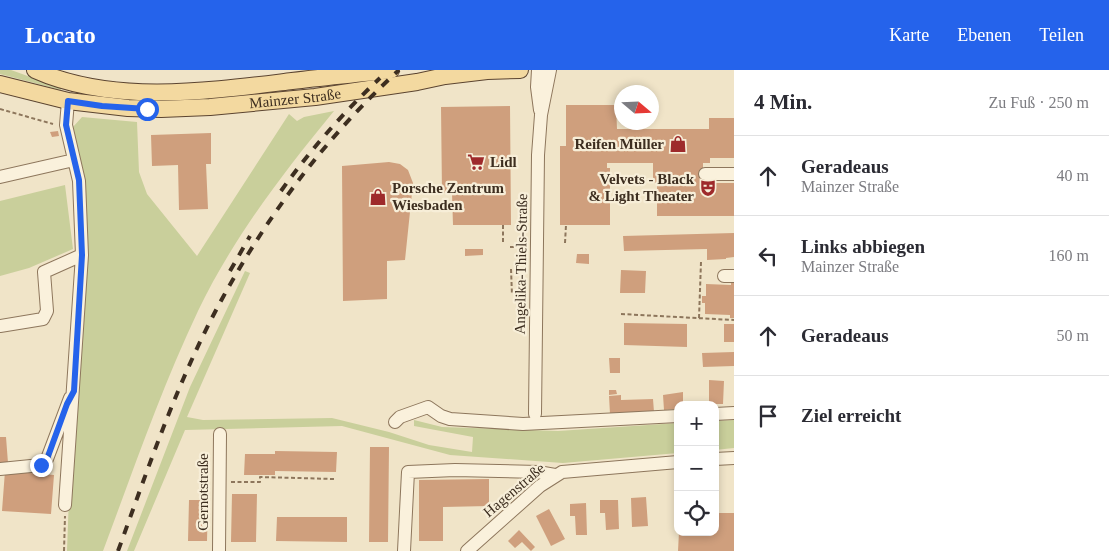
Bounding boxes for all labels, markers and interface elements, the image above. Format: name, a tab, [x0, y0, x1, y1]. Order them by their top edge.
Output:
text: Locato	[25, 22, 96, 48]
text: Karte	[889, 25, 929, 45]
text: Ebenen	[957, 25, 1011, 45]
text: Teilen	[1039, 25, 1084, 45]
street label: Mainzer Straße	[248, 85, 342, 111]
north arrow	[614, 85, 659, 130]
text: 4 Min.	[754, 90, 812, 114]
text: Zu Fuß · 250 m	[989, 94, 1089, 111]
route start	[136, 98, 159, 121]
shop icon: Reifen Müller	[668, 134, 688, 154]
place label: Reifen Müller	[574, 136, 664, 152]
supermarket icon: Lidl	[466, 152, 486, 172]
place label: Lidl	[490, 154, 517, 170]
text: Geradeaus	[801, 156, 889, 177]
icon: ahead	[754, 162, 782, 190]
text: 40 m	[1057, 167, 1089, 184]
place label: Velvets - Black & Light Theater	[588, 171, 695, 204]
theatre icon: Velvets - Black & Light Theater	[698, 178, 718, 198]
text: Mainzer Straße	[801, 178, 899, 195]
place label: Porsche Zentrum Wiesbaden	[392, 180, 505, 213]
shop icon: Porsche Zentrum Wiesbaden	[368, 187, 388, 207]
street label: Angelika-Thiels-Straße	[512, 193, 530, 335]
text: Links abbiegen	[801, 236, 925, 257]
icon: left	[754, 242, 782, 270]
text: 160 m	[1049, 247, 1089, 264]
text: Mainzer Straße	[801, 258, 899, 275]
icon: ahead	[754, 322, 782, 350]
text: Geradeaus	[801, 325, 889, 346]
text: 50 m	[1057, 327, 1089, 344]
map controls	[674, 401, 719, 536]
button: +	[674, 401, 719, 446]
icon: arrive	[754, 402, 782, 430]
text: Ziel erreicht	[801, 405, 901, 426]
button: −	[674, 446, 719, 491]
street label: Gernotstraße	[195, 453, 211, 531]
route end	[30, 454, 53, 477]
street label: Hagenstraße	[480, 460, 548, 520]
button: locate	[674, 491, 719, 536]

